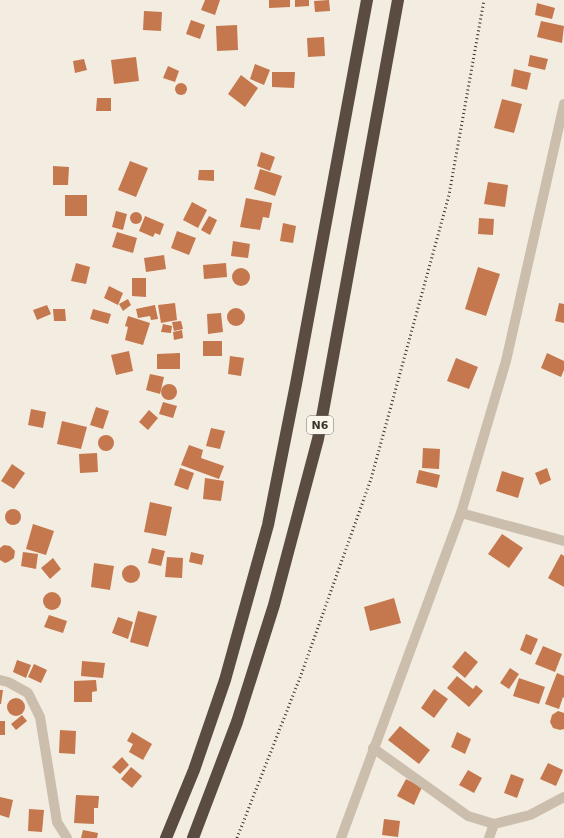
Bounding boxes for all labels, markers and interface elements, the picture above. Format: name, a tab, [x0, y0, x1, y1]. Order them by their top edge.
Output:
road number: N6	[307, 416, 333, 434]

